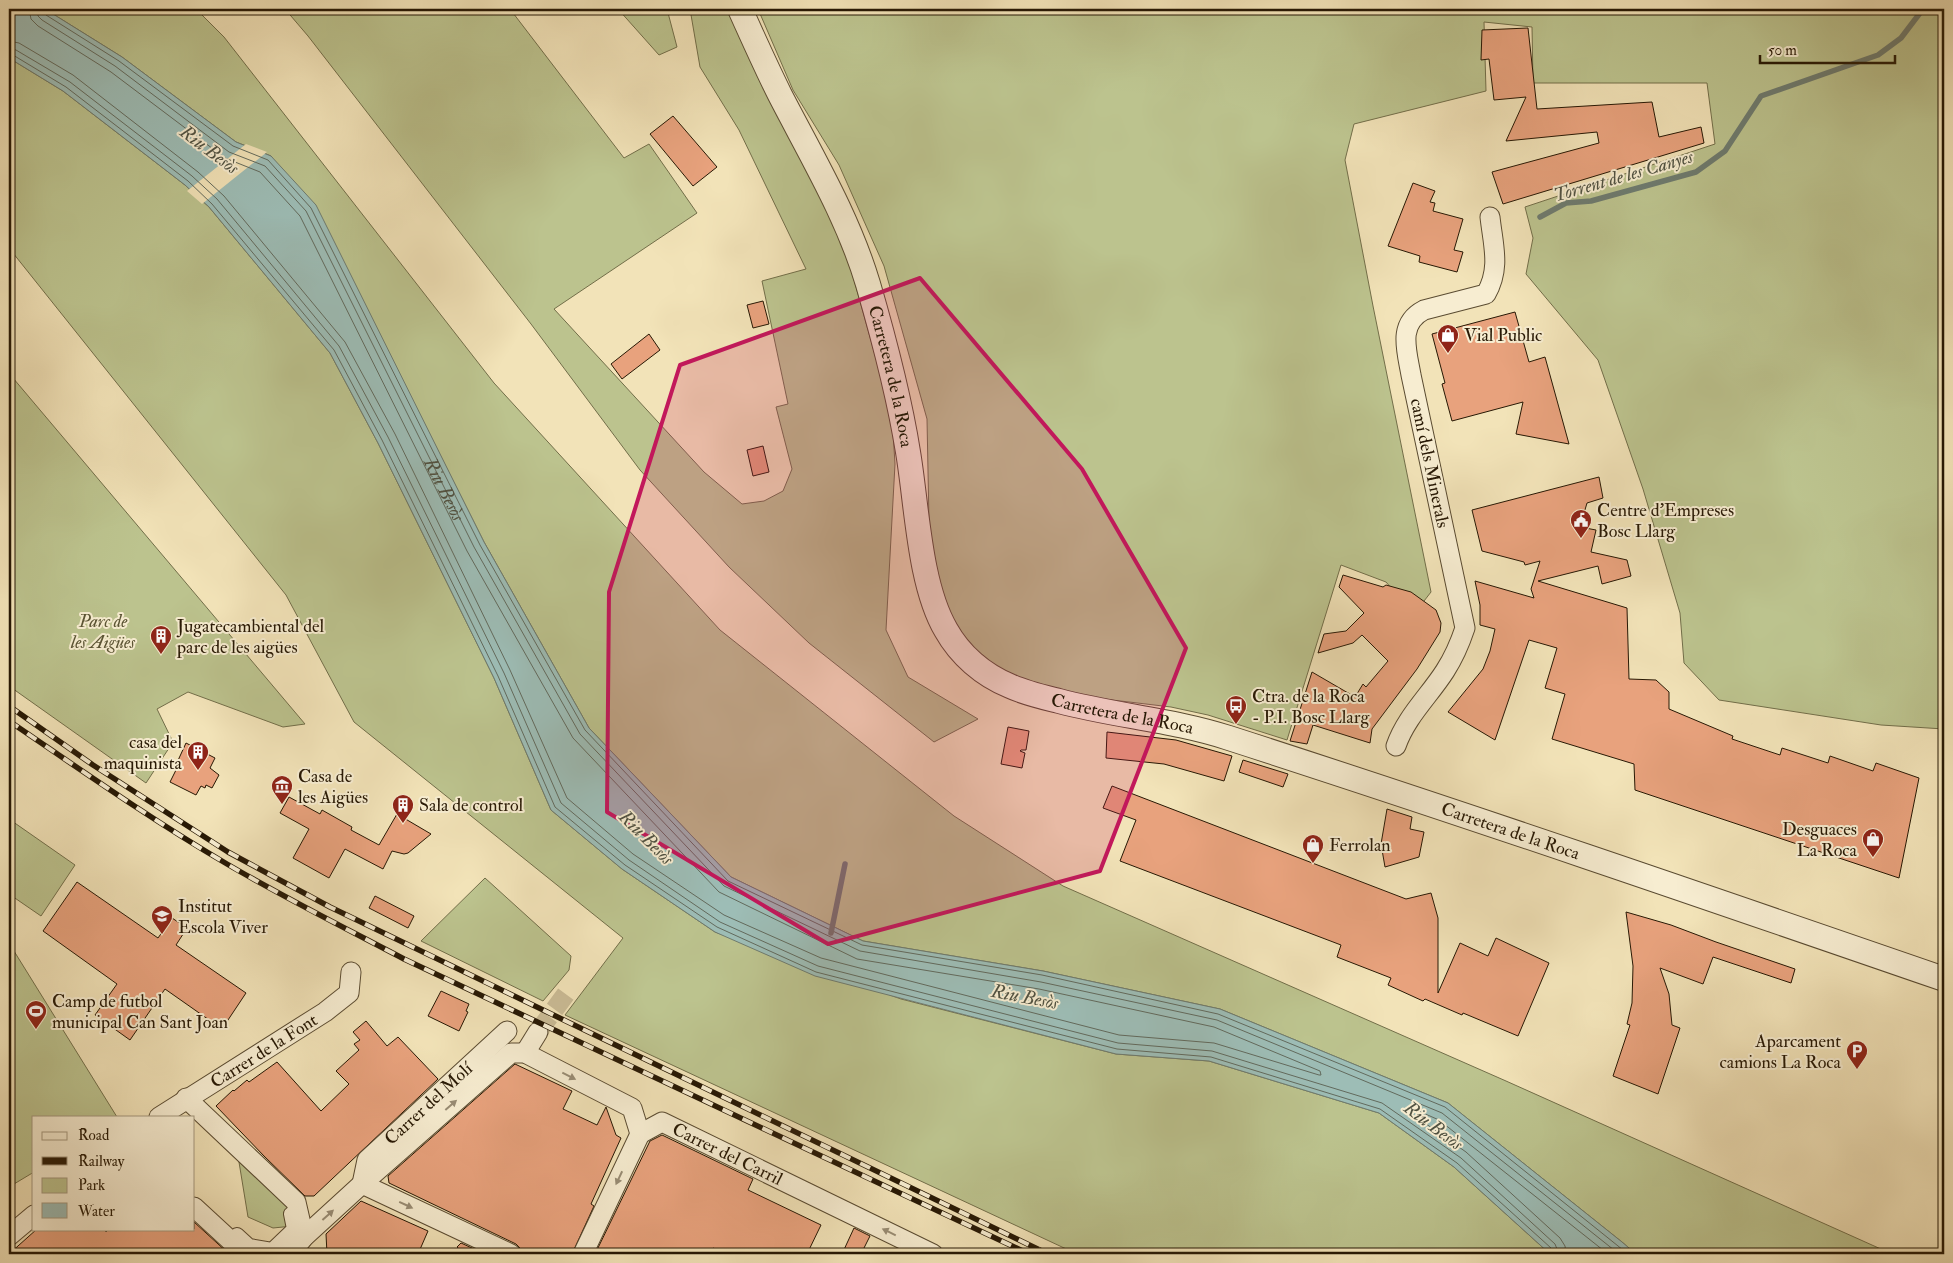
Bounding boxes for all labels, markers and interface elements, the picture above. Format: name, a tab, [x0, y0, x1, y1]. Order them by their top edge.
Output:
scale bar	[1760, 32, 1896, 64]
text: 50 m	[1768, 41, 1797, 60]
water label: Riu Besòs	[174, 119, 244, 180]
water label: Torrent de les Canyes	[1551, 144, 1697, 207]
street label: Carretera de la Roca	[863, 303, 918, 450]
shop icon: Vial Public	[1436, 323, 1460, 354]
place label: Vial Public	[1464, 324, 1542, 347]
street label: camí dels Minerals	[1405, 396, 1454, 530]
water label: Riu Besòs	[418, 453, 470, 526]
place label: Centre d'Empreses Bosc Llarg	[1597, 499, 1734, 543]
public building icon: Centre d'Empreses Bosc Llarg	[1569, 508, 1593, 539]
park label: Parc de les Aigües	[70, 610, 136, 654]
place label: Jugatecambiental del parc de les aigües	[176, 615, 325, 659]
building icon: Jugatecambiental del parc de les aigües	[149, 624, 173, 655]
place label: Ctra. de la Roca - P.I. Bosc Llarg	[1252, 685, 1370, 729]
street label: Carretera de la Roca	[1049, 688, 1196, 740]
bus stop icon: Ctra. de la Roca - P.I. Bosc Llarg	[1224, 694, 1248, 725]
place label: casa del maquinista	[104, 731, 183, 775]
building icon: casa del maquinista	[186, 740, 210, 771]
place label: Casa de les Aigües	[298, 765, 368, 809]
museum icon: Casa de les Aigües	[270, 774, 294, 805]
building icon: Sala de control	[391, 793, 415, 824]
place label: Sala de control	[419, 794, 523, 817]
street label: Carretera de la Roca	[1438, 797, 1583, 866]
water label: Riu Besòs	[613, 805, 679, 871]
place label: Desguaces La Roca	[1782, 818, 1858, 862]
shop icon: Desguaces La Roca	[1861, 827, 1885, 858]
shop icon: Ferrolan	[1301, 833, 1325, 864]
place label: Ferrolan	[1329, 834, 1391, 857]
place label: Institut Escola Viver	[178, 895, 268, 939]
school or university icon: Institut Escola Viver	[150, 904, 174, 935]
water label: Riu Besòs	[988, 979, 1061, 1015]
place label: Camp de futbol municipal Can Sant Joan	[52, 990, 228, 1034]
sports icon: Camp de futbol municipal Can Sant Joan	[24, 999, 48, 1030]
street label: Carrer de la Font	[206, 1009, 322, 1094]
place label: Aparcament camions La Roca	[1720, 1030, 1842, 1074]
parking icon: Aparcament camions La Roca	[1845, 1039, 1869, 1070]
street label: Carrer del Molí	[380, 1057, 479, 1150]
one-way arrow	[562, 1072, 576, 1080]
water label: Riu Besòs	[1398, 1095, 1468, 1156]
one-way arrow	[445, 1100, 458, 1111]
legend	[32, 1116, 195, 1230]
street label: Carrer del Carril	[668, 1118, 787, 1191]
text: Road	[78, 1126, 110, 1145]
text: Railway	[78, 1152, 125, 1171]
one-way arrow	[615, 1171, 623, 1185]
text: Park	[78, 1176, 105, 1195]
one-way arrow	[399, 1201, 413, 1209]
text: Water	[77, 1202, 115, 1221]
one-way arrow	[322, 1209, 334, 1221]
one-way arrow	[882, 1228, 897, 1237]

